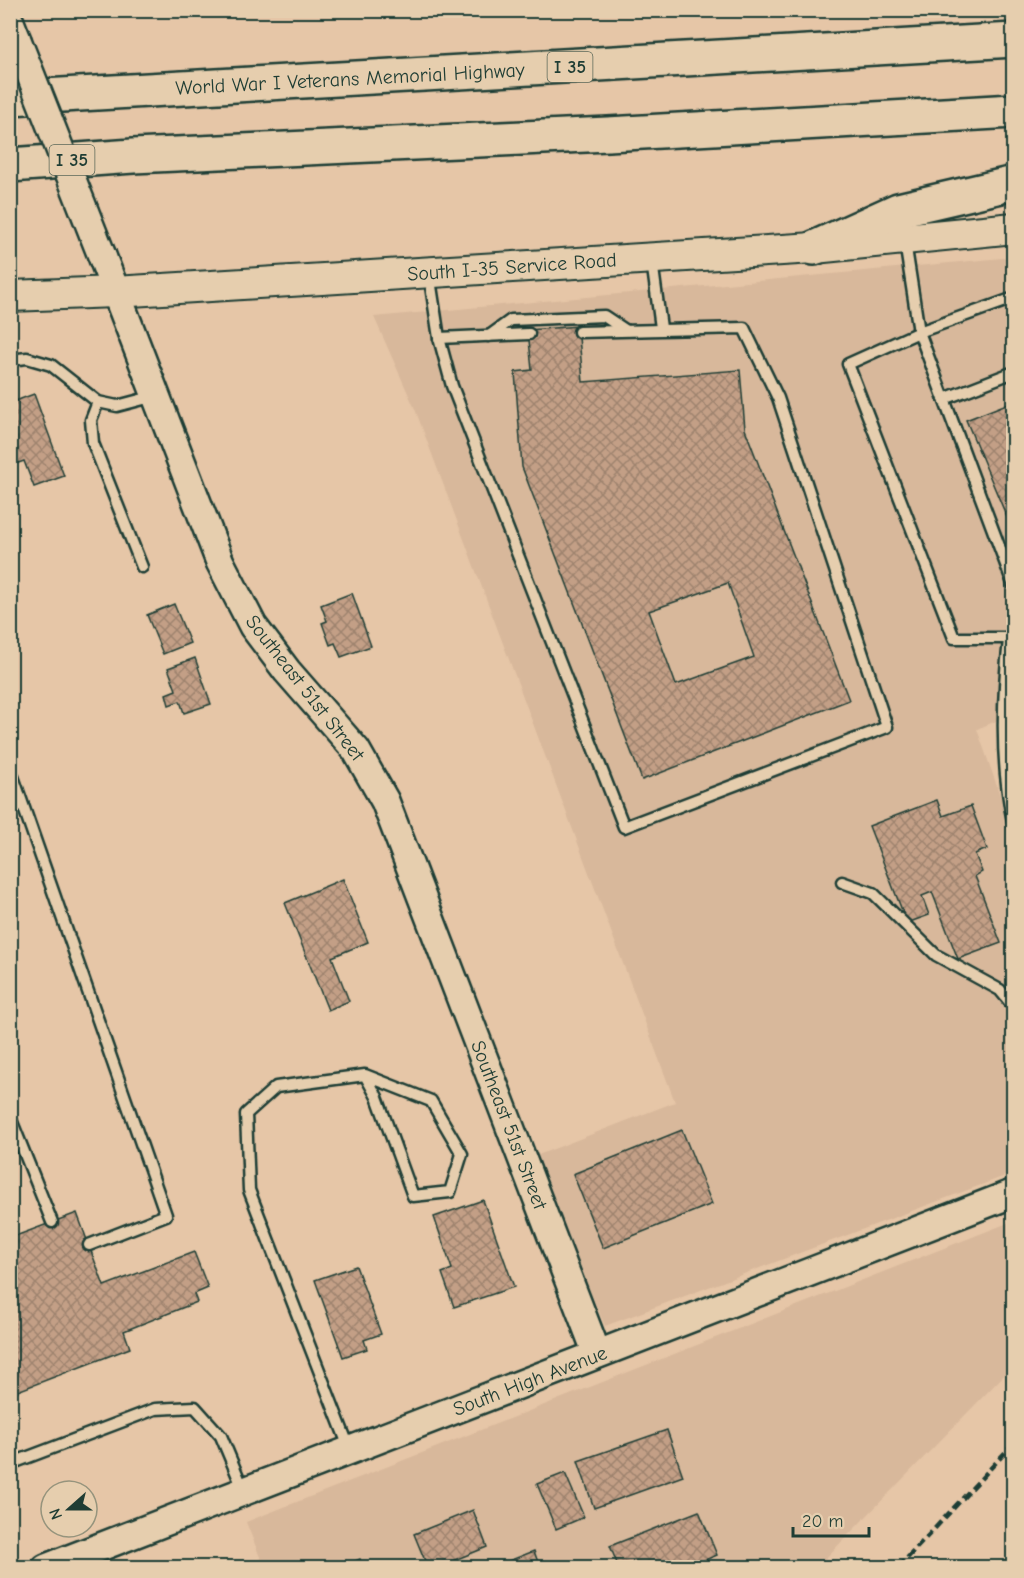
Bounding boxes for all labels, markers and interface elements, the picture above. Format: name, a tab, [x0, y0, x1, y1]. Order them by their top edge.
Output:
road number: I 35	[548, 52, 592, 82]
street label: World War I Veterans Memorial Highway	[175, 58, 525, 100]
road number: I 35	[50, 145, 94, 175]
street label: South I-35 Service Road	[407, 248, 617, 286]
street label: Southeast 51st Street	[241, 610, 370, 767]
street label: Southeast 51st Street	[466, 1037, 552, 1214]
street label: South High Avenue	[450, 1341, 610, 1421]
north arrow	[39, 1479, 99, 1539]
scale bar	[793, 1500, 870, 1538]
text: N	[46, 1506, 66, 1522]
text: 20 m	[802, 1511, 843, 1532]

